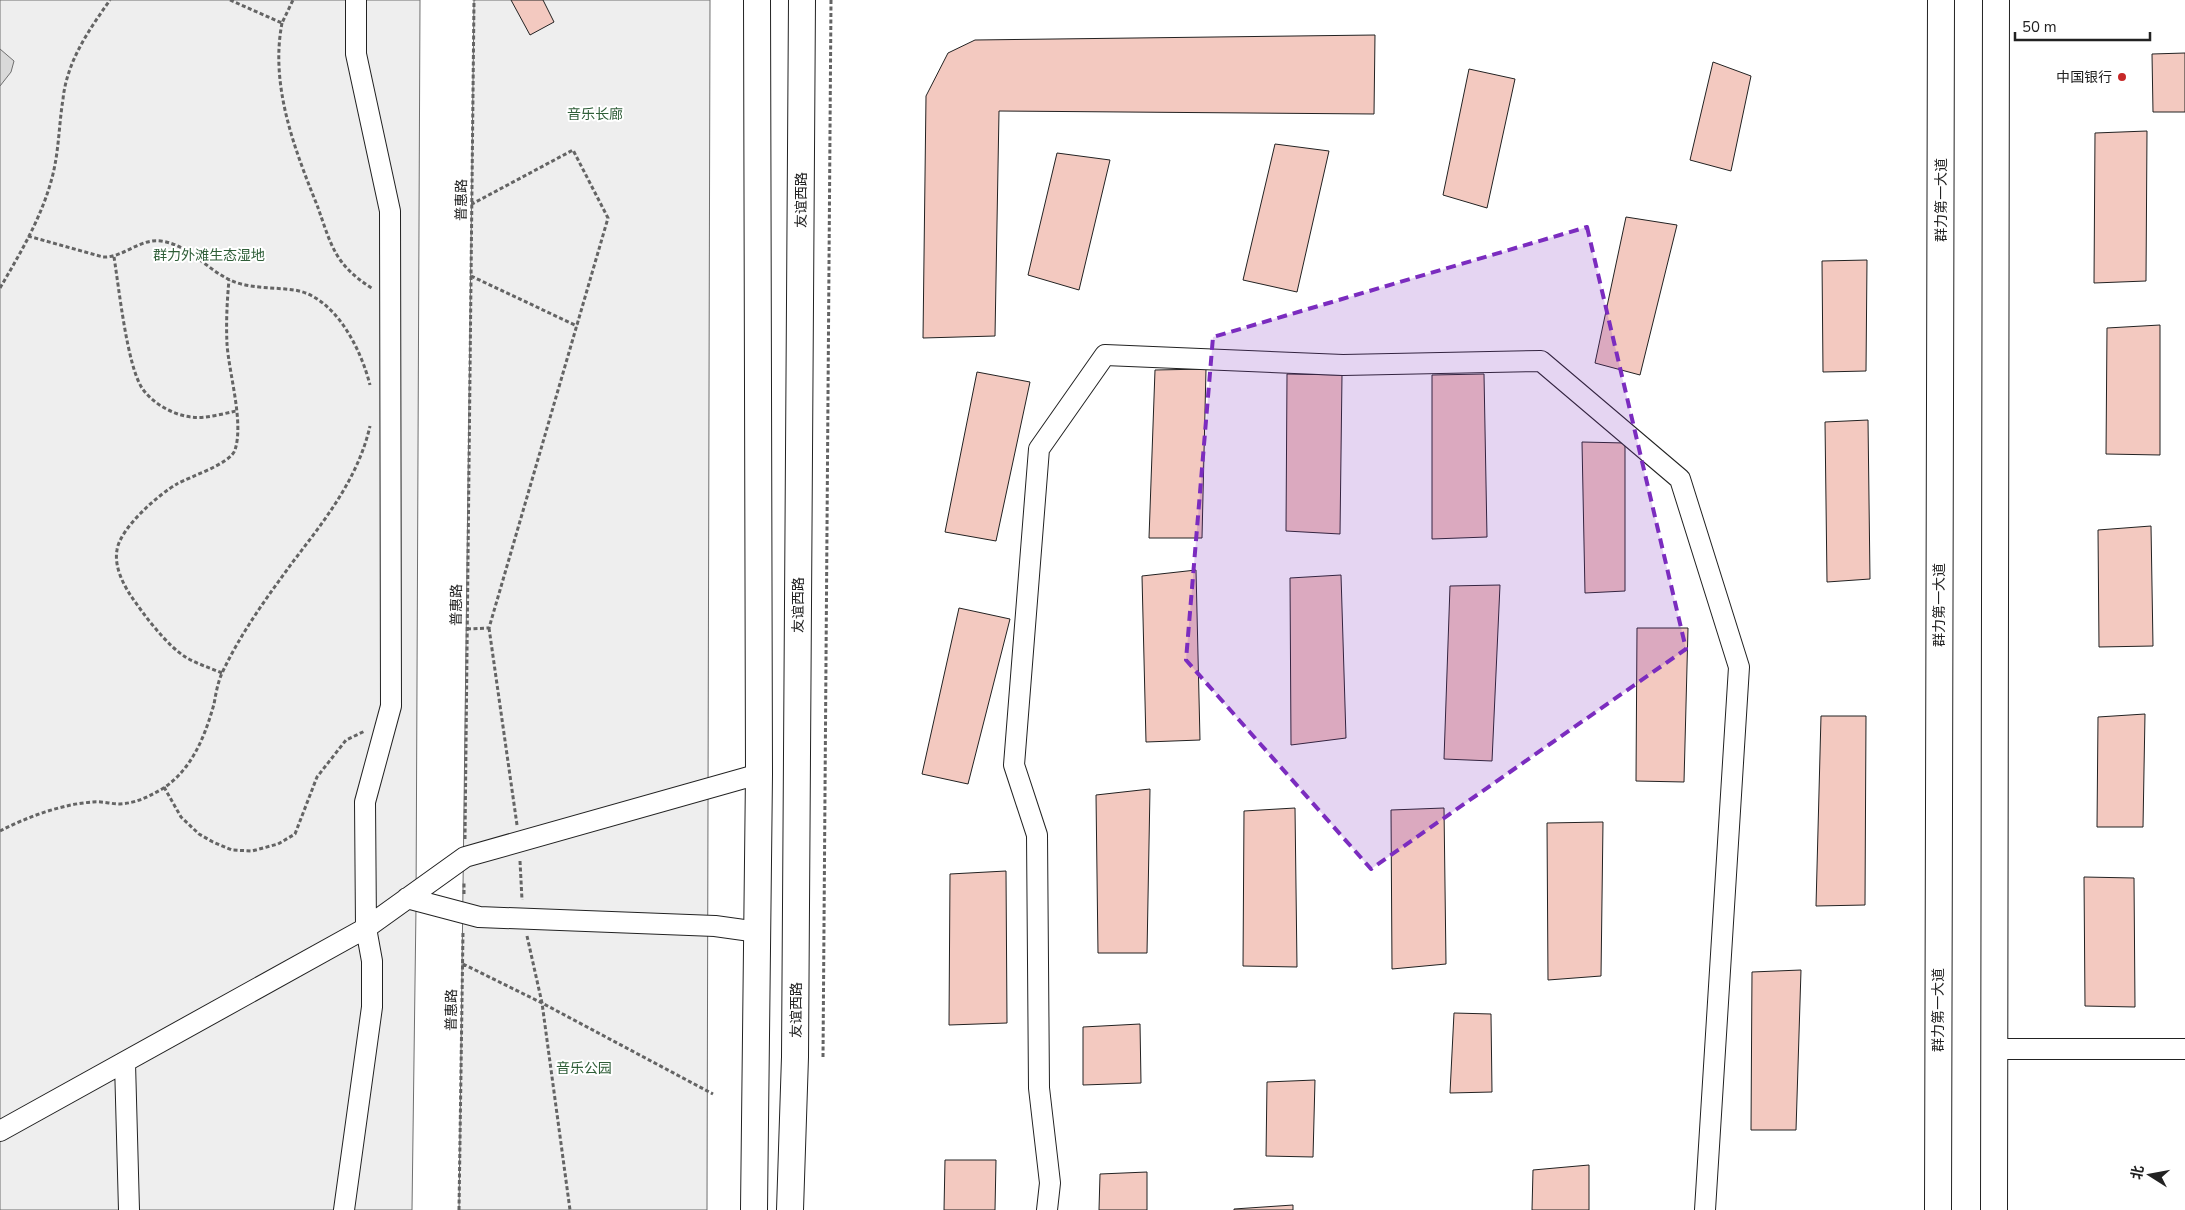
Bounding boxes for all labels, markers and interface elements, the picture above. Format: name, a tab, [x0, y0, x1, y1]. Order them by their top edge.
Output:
scale bar	[2015, 10, 2150, 42]
text: 50 m	[2022, 17, 2057, 37]
place label: 中国银行	[2056, 68, 2112, 87]
marker: 中国银行	[2116, 71, 2128, 83]
park label: 音乐长廊	[567, 105, 623, 124]
street label: 群力第一大道	[1932, 158, 1951, 242]
street label: 友谊西路	[792, 172, 811, 228]
street label: 普惠路	[452, 179, 471, 221]
park label: 群力外滩生态湿地	[153, 246, 265, 265]
street label: 群力第一大道	[1930, 563, 1949, 647]
street label: 友谊西路	[789, 577, 808, 633]
street label: 普惠路	[447, 584, 466, 626]
street label: 群力第一大道	[1929, 968, 1948, 1052]
street label: 友谊西路	[787, 982, 806, 1038]
street label: 普惠路	[442, 989, 461, 1031]
park label: 音乐公园	[556, 1059, 612, 1078]
north arrow	[2125, 1150, 2175, 1200]
text: 北	[2127, 1164, 2148, 1181]

